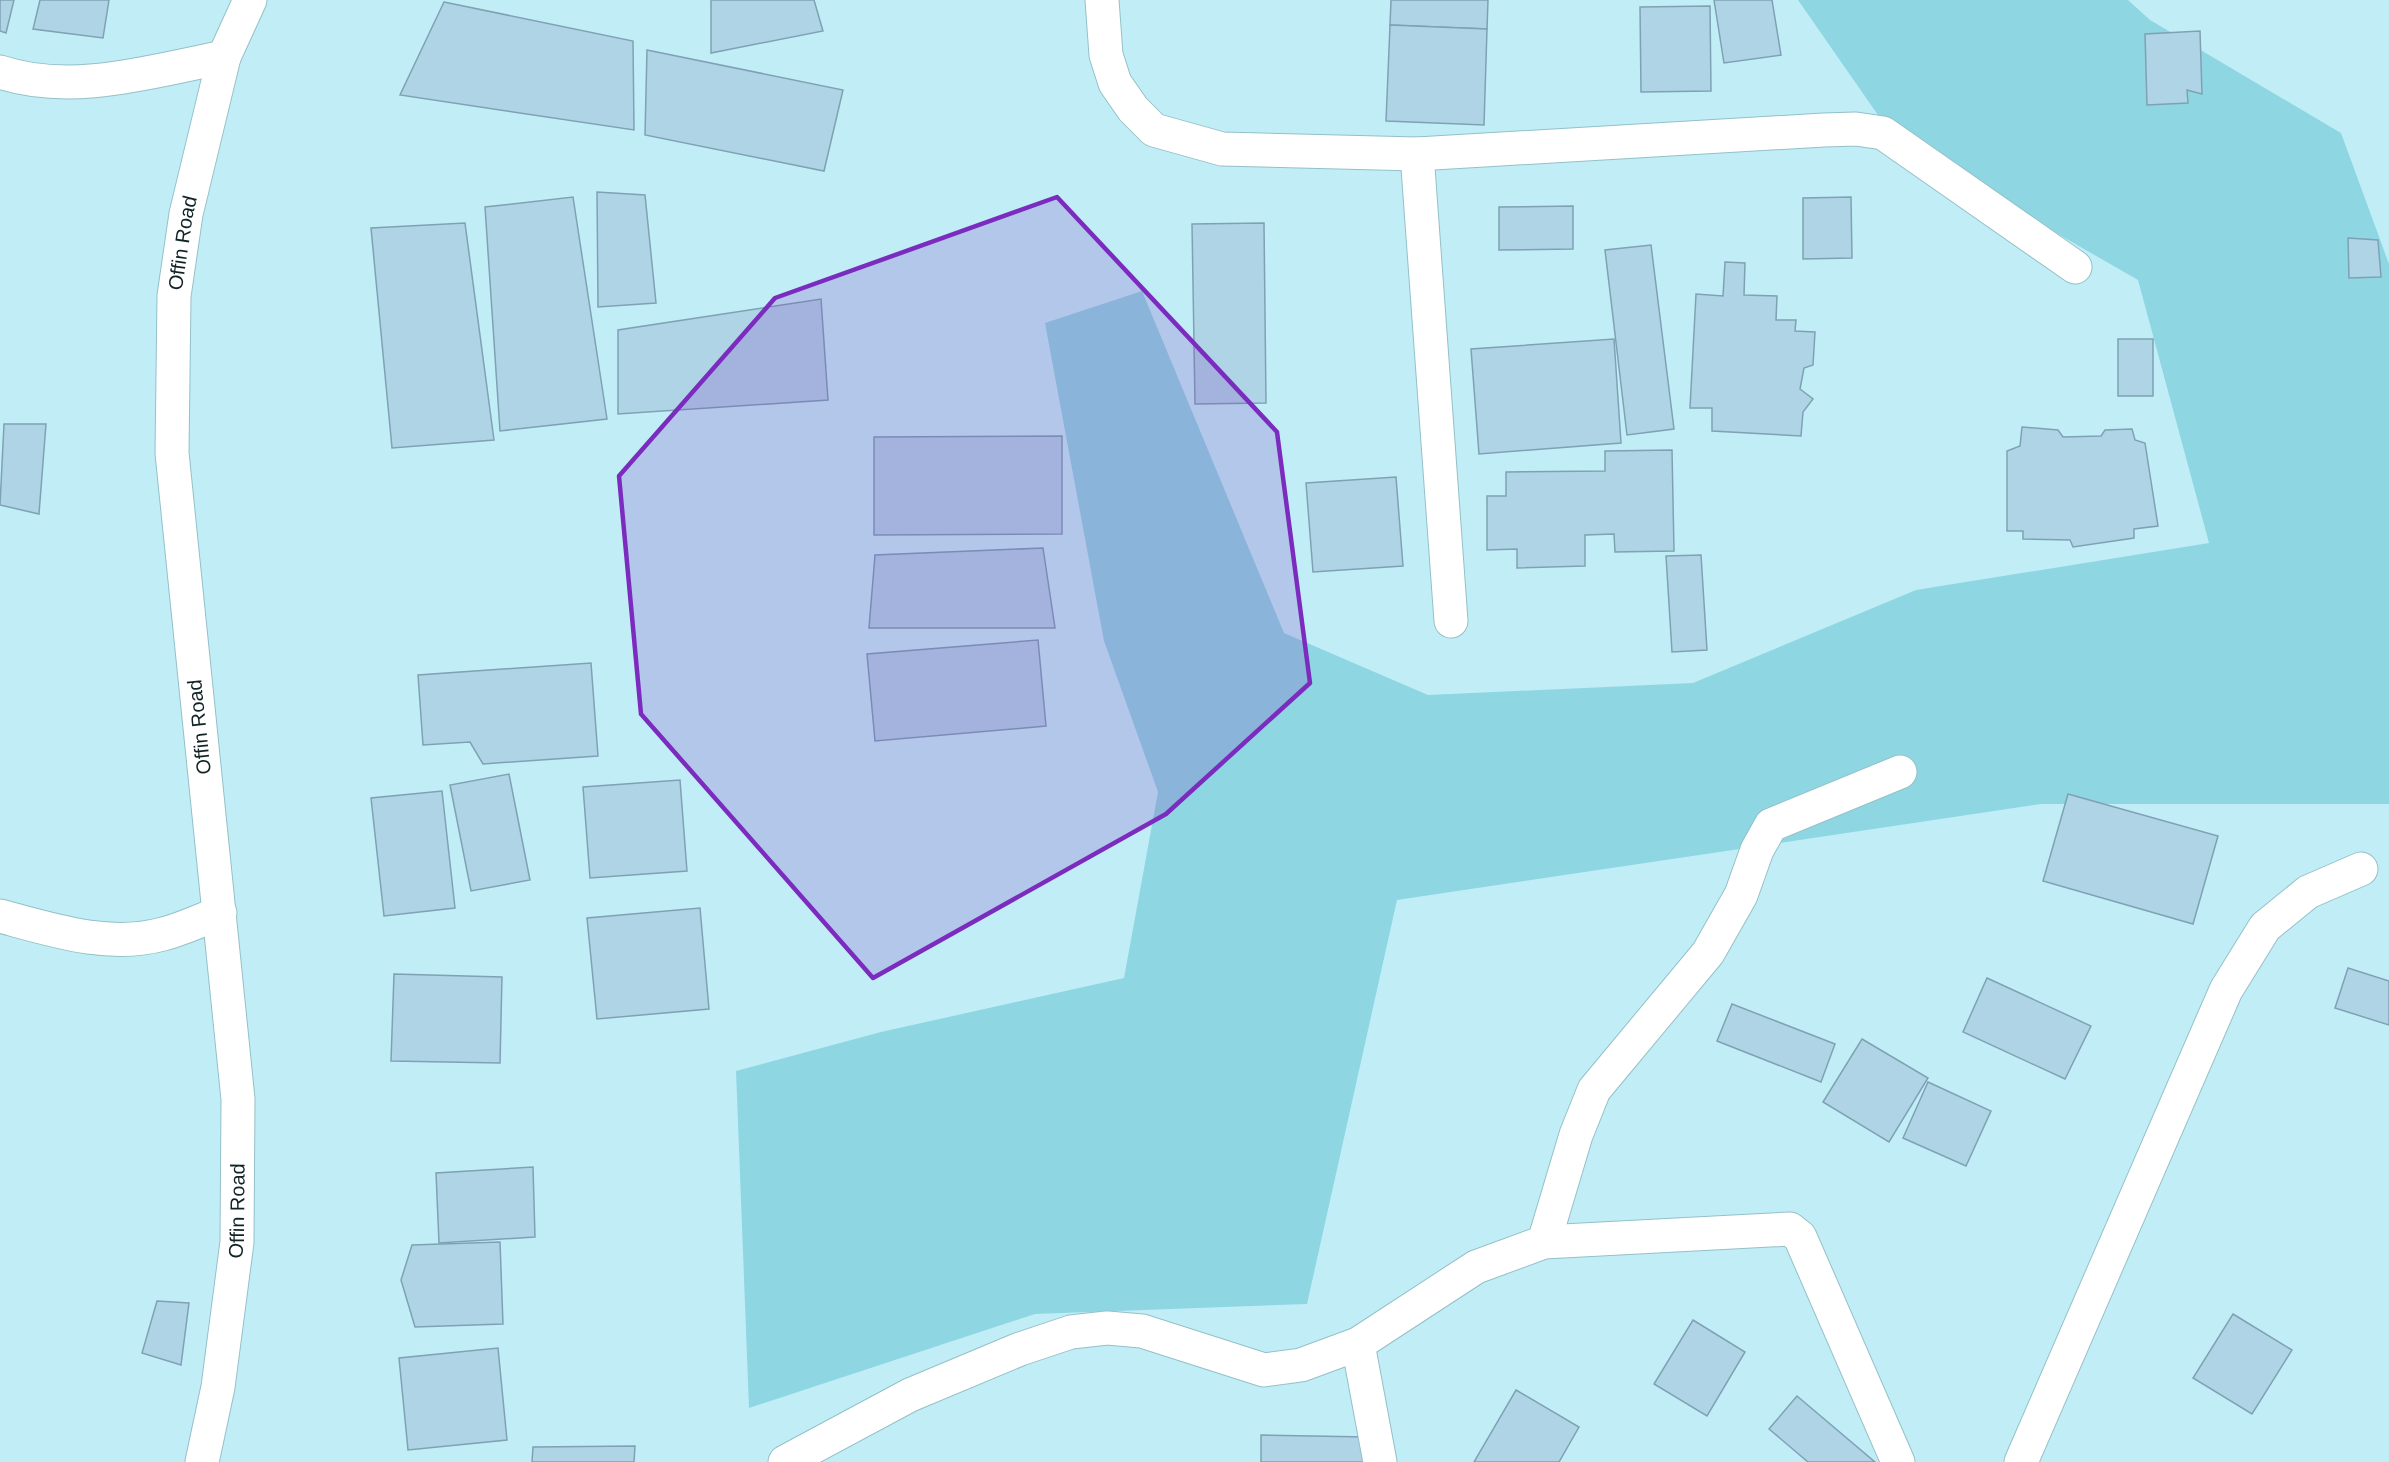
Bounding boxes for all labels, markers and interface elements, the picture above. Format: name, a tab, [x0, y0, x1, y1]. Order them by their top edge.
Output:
street label: Offin Road	[164, 193, 201, 292]
street label: Offin Road	[183, 678, 215, 776]
street label: Offin Road	[224, 1163, 249, 1260]

